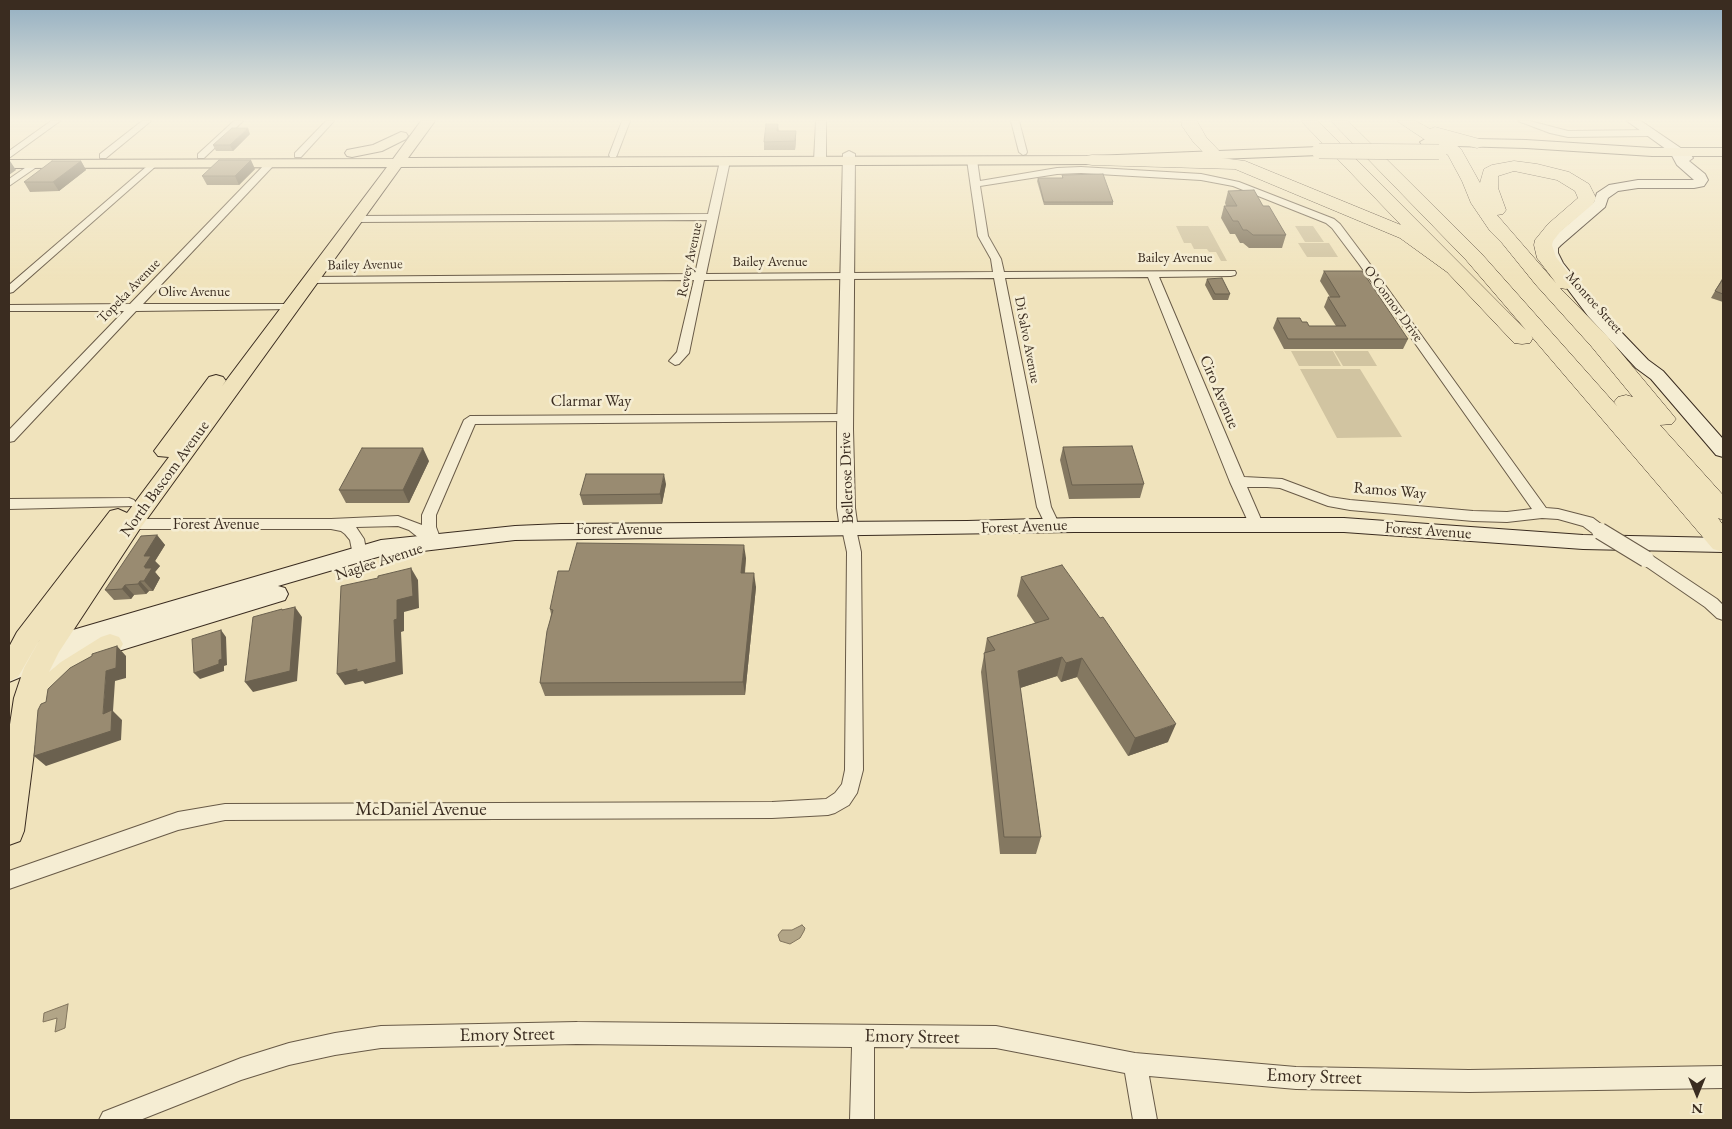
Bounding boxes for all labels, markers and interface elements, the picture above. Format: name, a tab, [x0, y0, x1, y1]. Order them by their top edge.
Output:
street label: Revey Avenue	[674, 221, 706, 299]
street label: Bailey Avenue	[1137, 250, 1213, 266]
street label: Bailey Avenue	[732, 254, 808, 270]
street label: Topeka Avenue	[94, 255, 164, 327]
street label: Bailey Avenue	[327, 256, 403, 274]
street label: O’Connor Drive	[1360, 263, 1426, 345]
street label: Monroe Street	[1562, 269, 1626, 337]
street label: Olive Avenue	[158, 284, 230, 300]
street label: Di Salvo Avenue	[1010, 295, 1044, 385]
street label: Ciro Avenue	[1195, 353, 1243, 431]
street label: Clarmar Way	[551, 392, 631, 412]
street label: North Bascom Avenue	[116, 417, 214, 541]
street label: Bellerose Drive	[836, 432, 858, 524]
street label: Ramos Way	[1353, 478, 1427, 504]
street label: Forest Avenue	[173, 515, 259, 535]
street label: Forest Avenue	[980, 516, 1068, 538]
street label: Forest Avenue	[1384, 518, 1472, 544]
street label: Forest Avenue	[576, 520, 662, 540]
street label: Naglee Avenue	[333, 539, 425, 585]
street label: McDaniel Avenue	[355, 799, 487, 821]
street label: Emory Street	[459, 1023, 555, 1047]
street label: Emory Street	[864, 1025, 960, 1049]
street label: Emory Street	[1266, 1064, 1362, 1090]
north arrow	[1672, 1069, 1722, 1119]
text: N	[1691, 1100, 1703, 1118]

